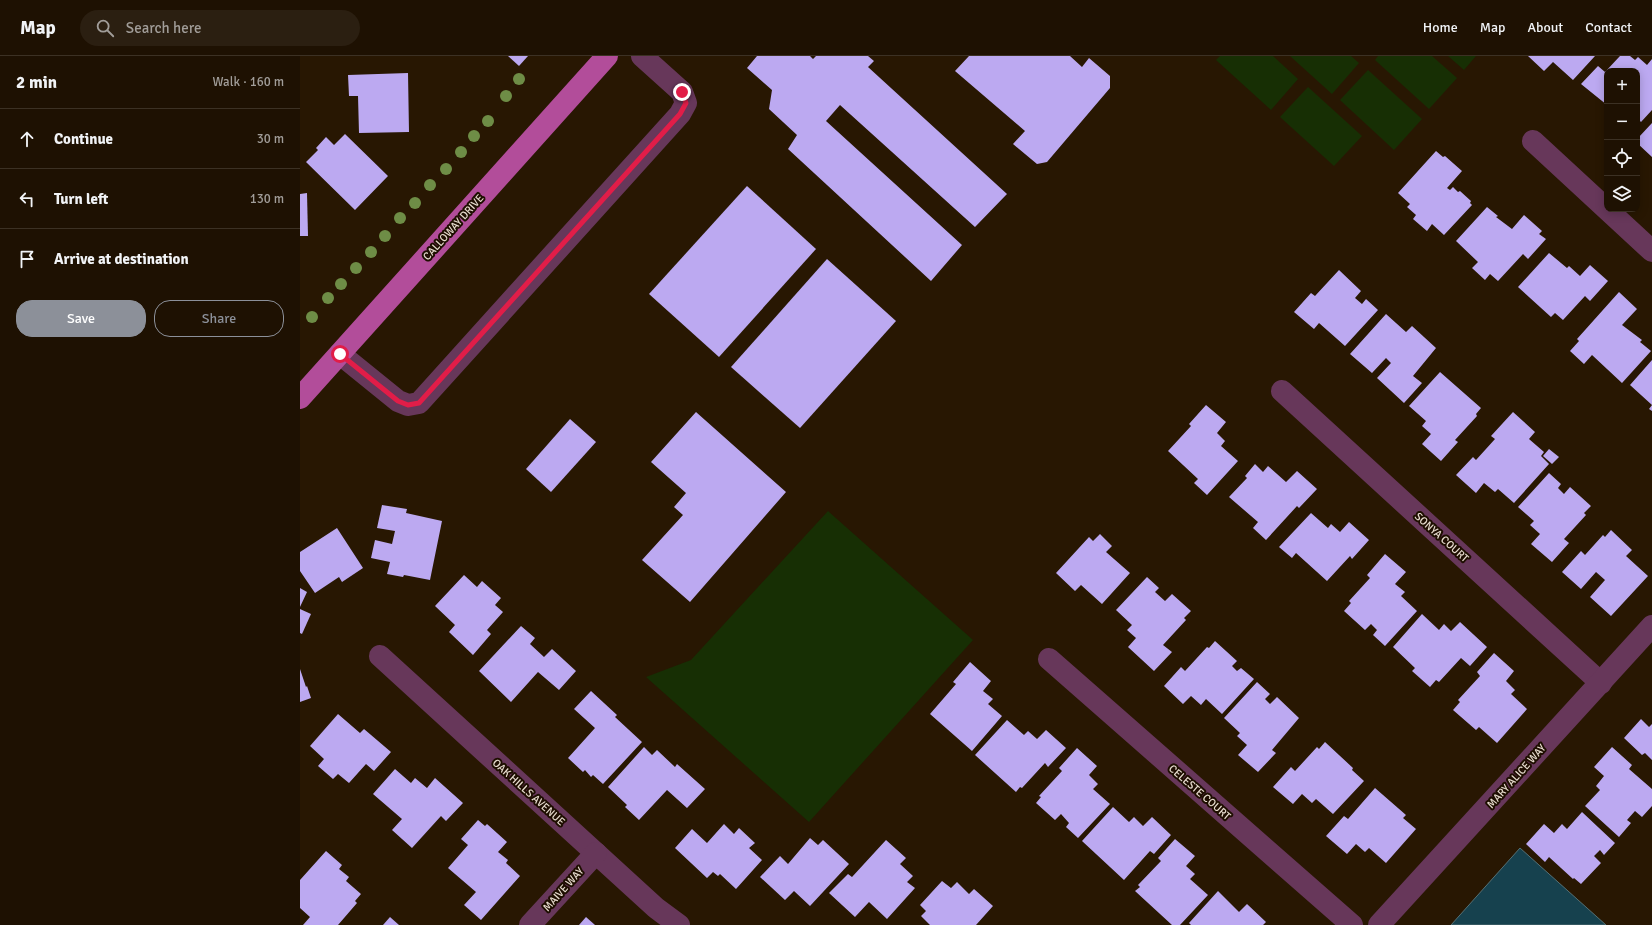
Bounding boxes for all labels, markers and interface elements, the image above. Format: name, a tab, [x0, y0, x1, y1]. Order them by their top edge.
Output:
search box	[80, 10, 360, 46]
text: Map	[20, 16, 56, 40]
icon: search	[94, 17, 116, 39]
text: Search here	[126, 19, 201, 37]
text: Home	[1423, 19, 1458, 36]
text: Map	[1480, 19, 1505, 36]
text: About	[1527, 19, 1563, 36]
text: Contact	[1585, 19, 1632, 36]
map controls	[1604, 68, 1640, 212]
button: +	[1604, 68, 1640, 104]
text: 2 min	[16, 72, 57, 93]
text: Walk · 160 m	[213, 74, 284, 90]
route end	[673, 83, 691, 101]
button: −	[1604, 104, 1640, 140]
icon: ahead	[16, 128, 38, 150]
text: Continue	[54, 130, 113, 148]
text: 30 m	[257, 131, 284, 147]
button: locate	[1604, 140, 1640, 176]
button: layers	[1604, 176, 1640, 212]
icon: left	[16, 188, 38, 210]
text: Turn left	[54, 190, 108, 208]
text: 130 m	[250, 191, 284, 207]
street label: CALLOWAY DRIVE	[420, 192, 486, 263]
icon: arrive	[16, 248, 38, 270]
text: Arrive at destination	[54, 250, 189, 268]
button: Save	[16, 300, 146, 337]
button: Share	[154, 300, 284, 337]
route start	[331, 345, 349, 363]
street label: SONYA COURT	[1412, 510, 1472, 565]
street label: MARY ALICE WAY	[1484, 741, 1549, 811]
street label: OAK HILLS AVENUE	[490, 756, 568, 828]
street label: CELESTE COURT	[1166, 762, 1234, 823]
street label: MAIVE WAY	[540, 864, 587, 914]

